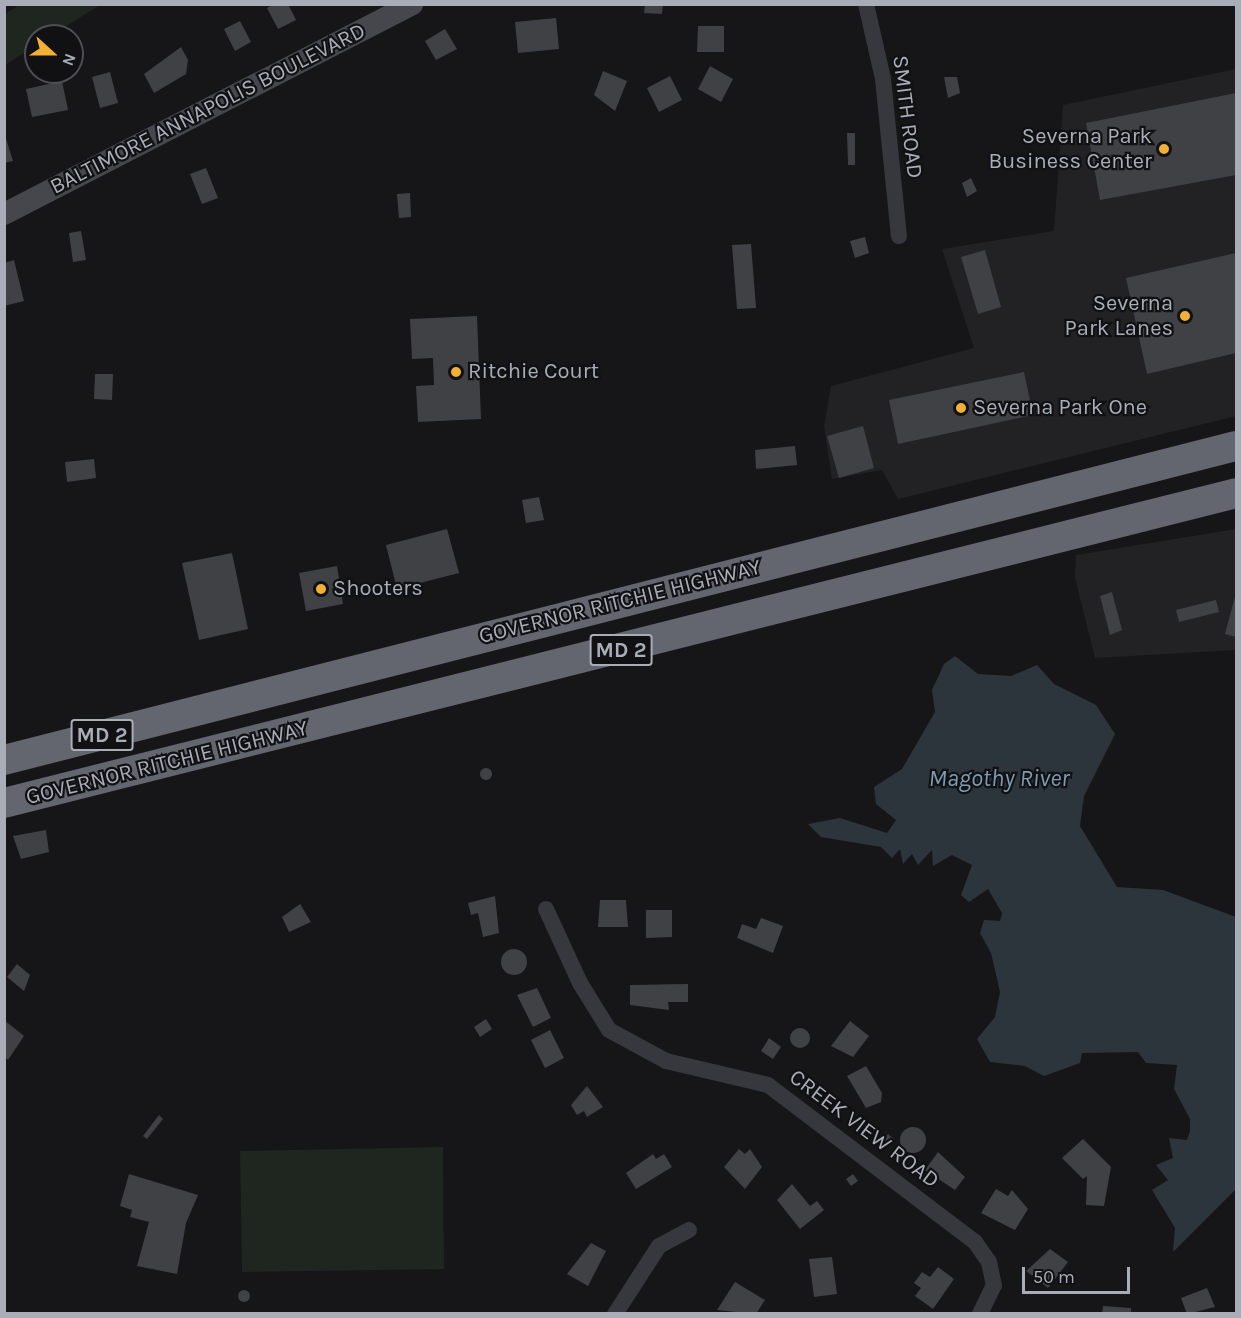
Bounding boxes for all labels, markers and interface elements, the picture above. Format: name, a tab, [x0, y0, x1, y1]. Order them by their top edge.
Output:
street label: BALTIMORE ANNAPOLIS BOULEVARD	[46, 18, 370, 200]
north arrow	[24, 24, 84, 84]
street label: SMITH ROAD	[886, 54, 928, 180]
place label: Severna Park Business Center	[988, 123, 1152, 174]
marker: Severna Park Business Center	[1157, 142, 1171, 156]
place label: Severna Park Lanes	[1065, 290, 1173, 342]
marker: Severna Park Lanes	[1178, 309, 1192, 323]
place label: Ritchie Court	[468, 359, 599, 385]
marker: Ritchie Court	[449, 365, 463, 379]
place label: Severna Park One	[973, 395, 1147, 421]
marker: Severna Park One	[954, 401, 968, 415]
street label: GOVERNOR RITCHIE HIGHWAY	[476, 554, 764, 650]
place label: Shooters	[333, 576, 423, 602]
marker: Shooters	[314, 582, 328, 596]
road number: MD 2	[590, 632, 652, 668]
street label: GOVERNOR RITCHIE HIGHWAY	[23, 715, 311, 811]
road number: MD 2	[70, 717, 134, 753]
water label: Magothy River	[928, 765, 1070, 793]
street label: CREEK VIEW ROAD	[784, 1064, 944, 1194]
scale bar	[1025, 1255, 1133, 1293]
text: 50 m	[1033, 1266, 1075, 1288]

